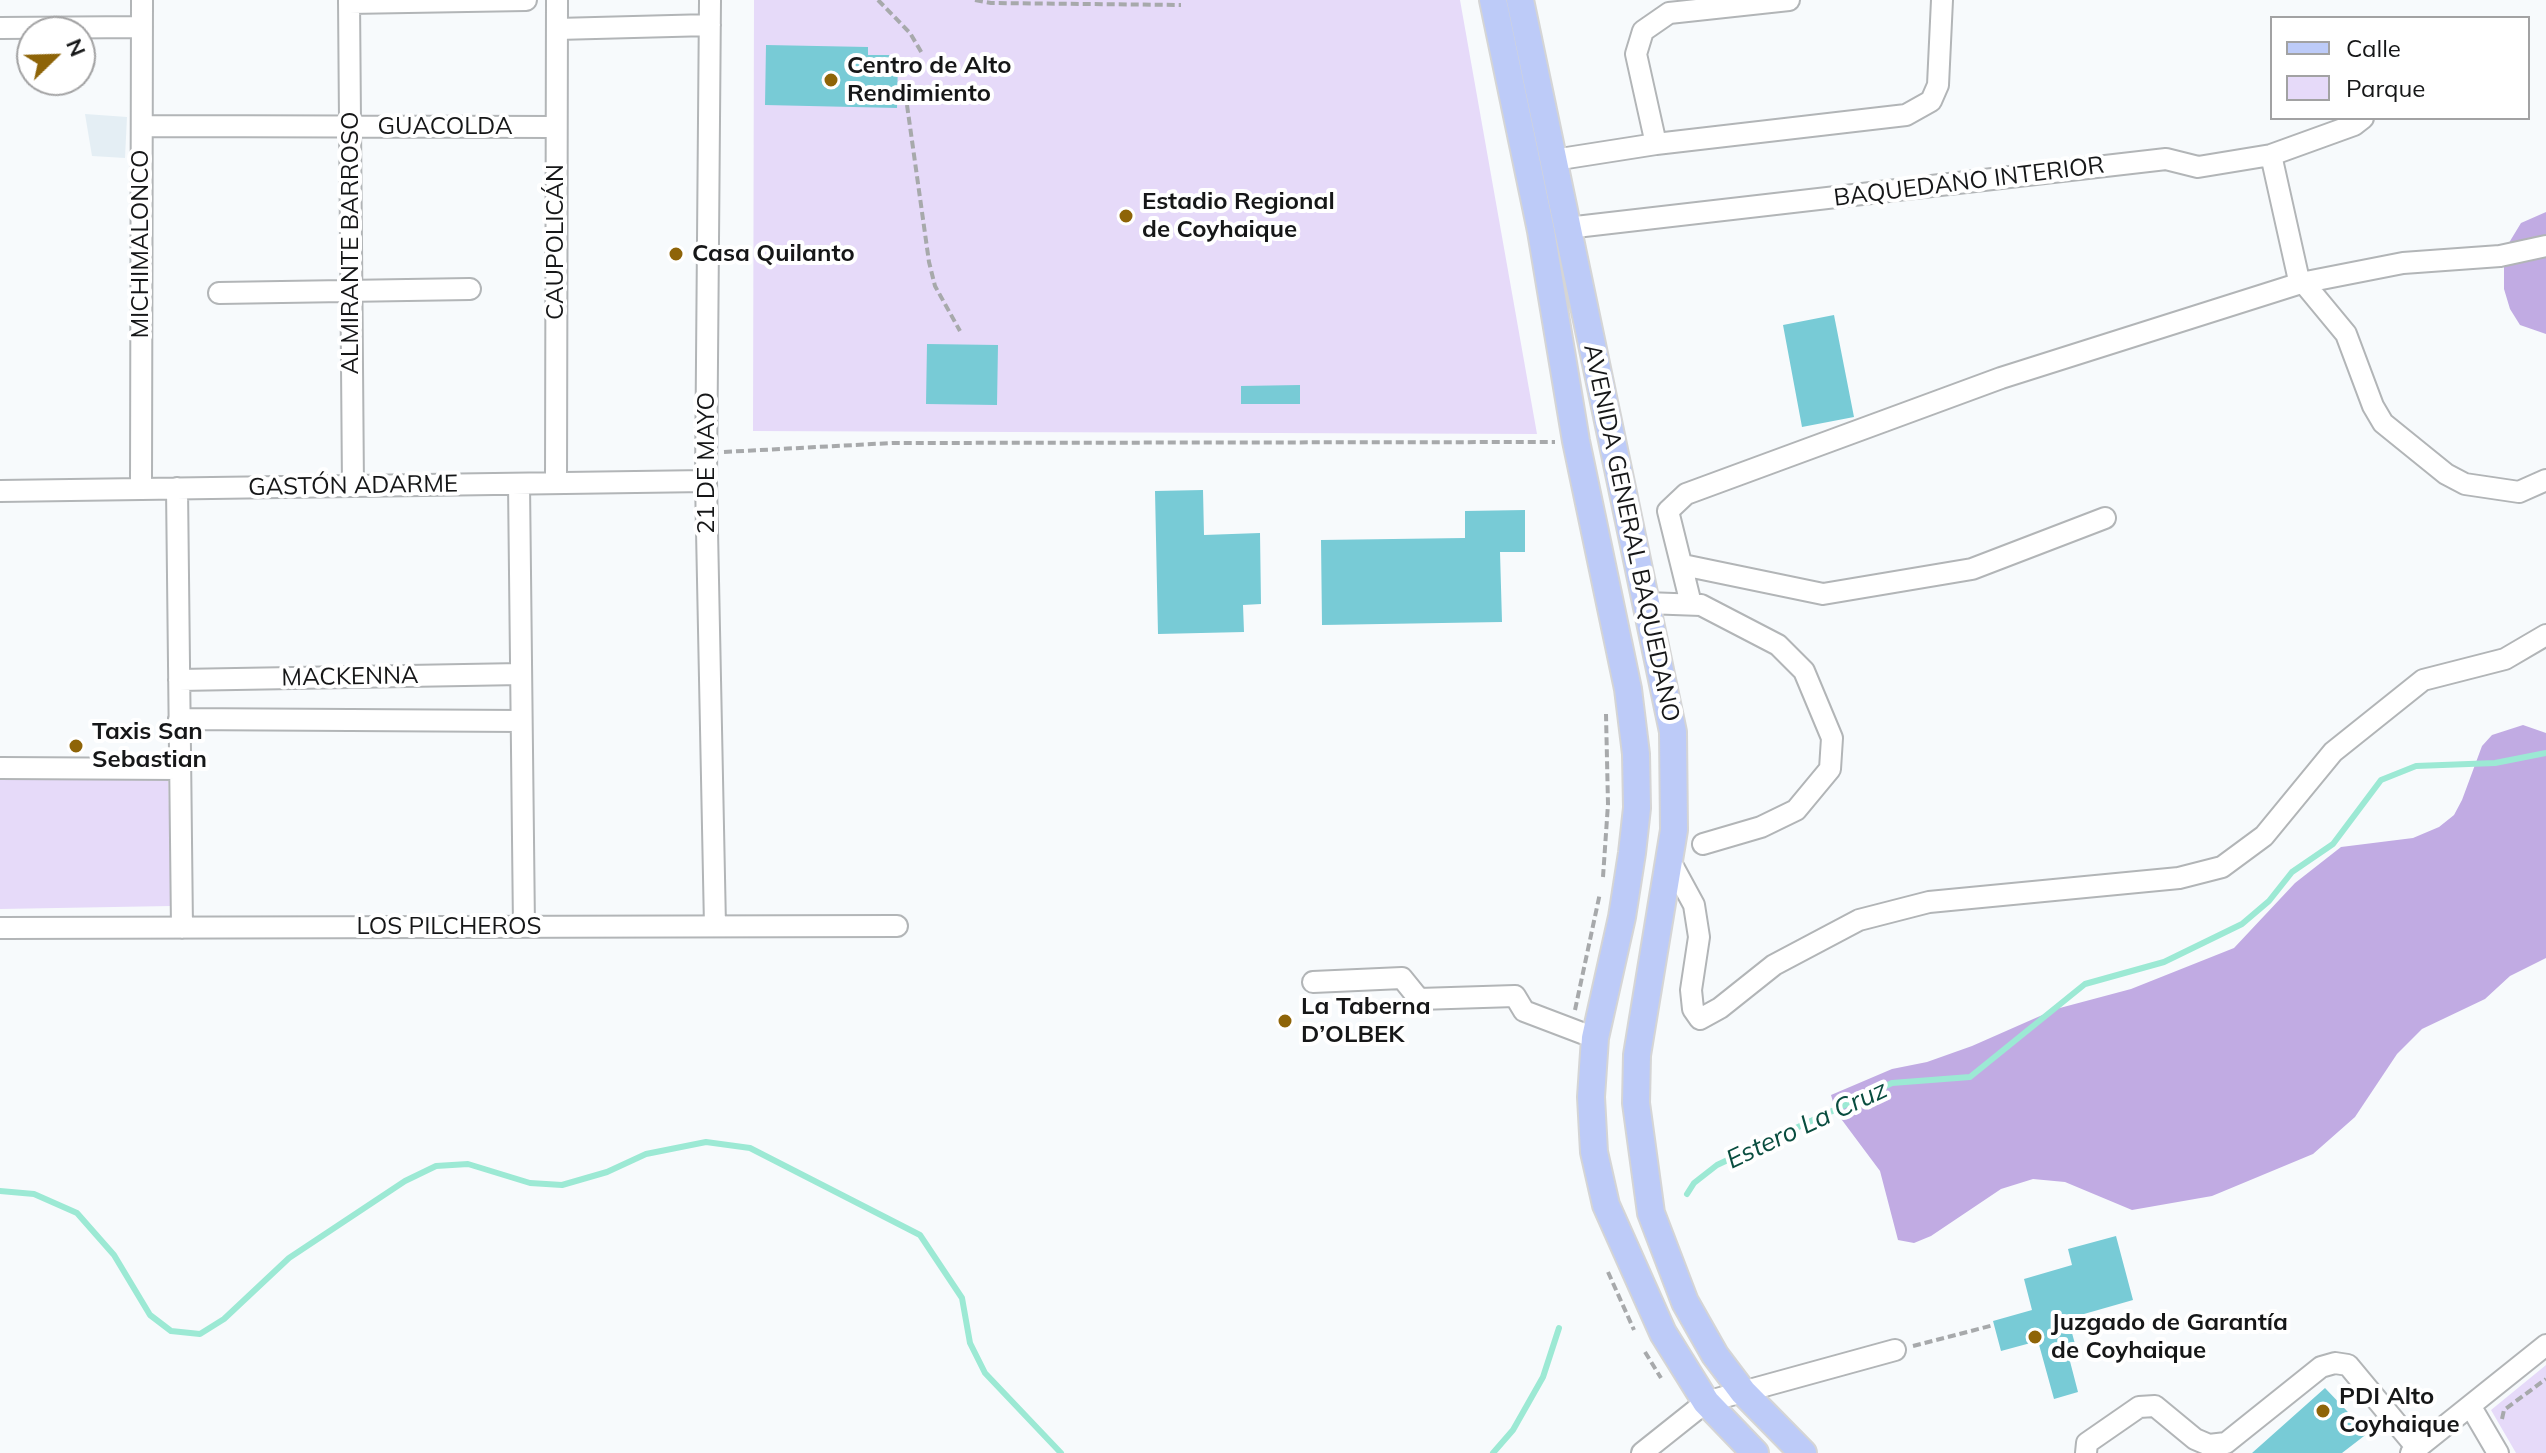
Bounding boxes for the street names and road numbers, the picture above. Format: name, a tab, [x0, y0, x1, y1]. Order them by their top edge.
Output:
street label: ALMIRANTE BARROSO	[337, 111, 365, 375]
street label: GUACOLDA	[377, 113, 513, 141]
street label: MICHIMALONCO	[127, 149, 155, 339]
street label: BAQUEDANO INTERIOR	[1832, 151, 2106, 213]
street label: CAUPOLICÁN	[542, 164, 570, 320]
street label: AVENIDA GENERAL BAQUEDANO	[1577, 342, 1685, 724]
street label: 21 DE MAYO	[693, 392, 721, 534]
street label: GASTÓN ADARME	[248, 470, 458, 502]
street label: MACKENNA	[281, 661, 419, 693]
street label: LOS PILCHEROS	[357, 913, 541, 941]

